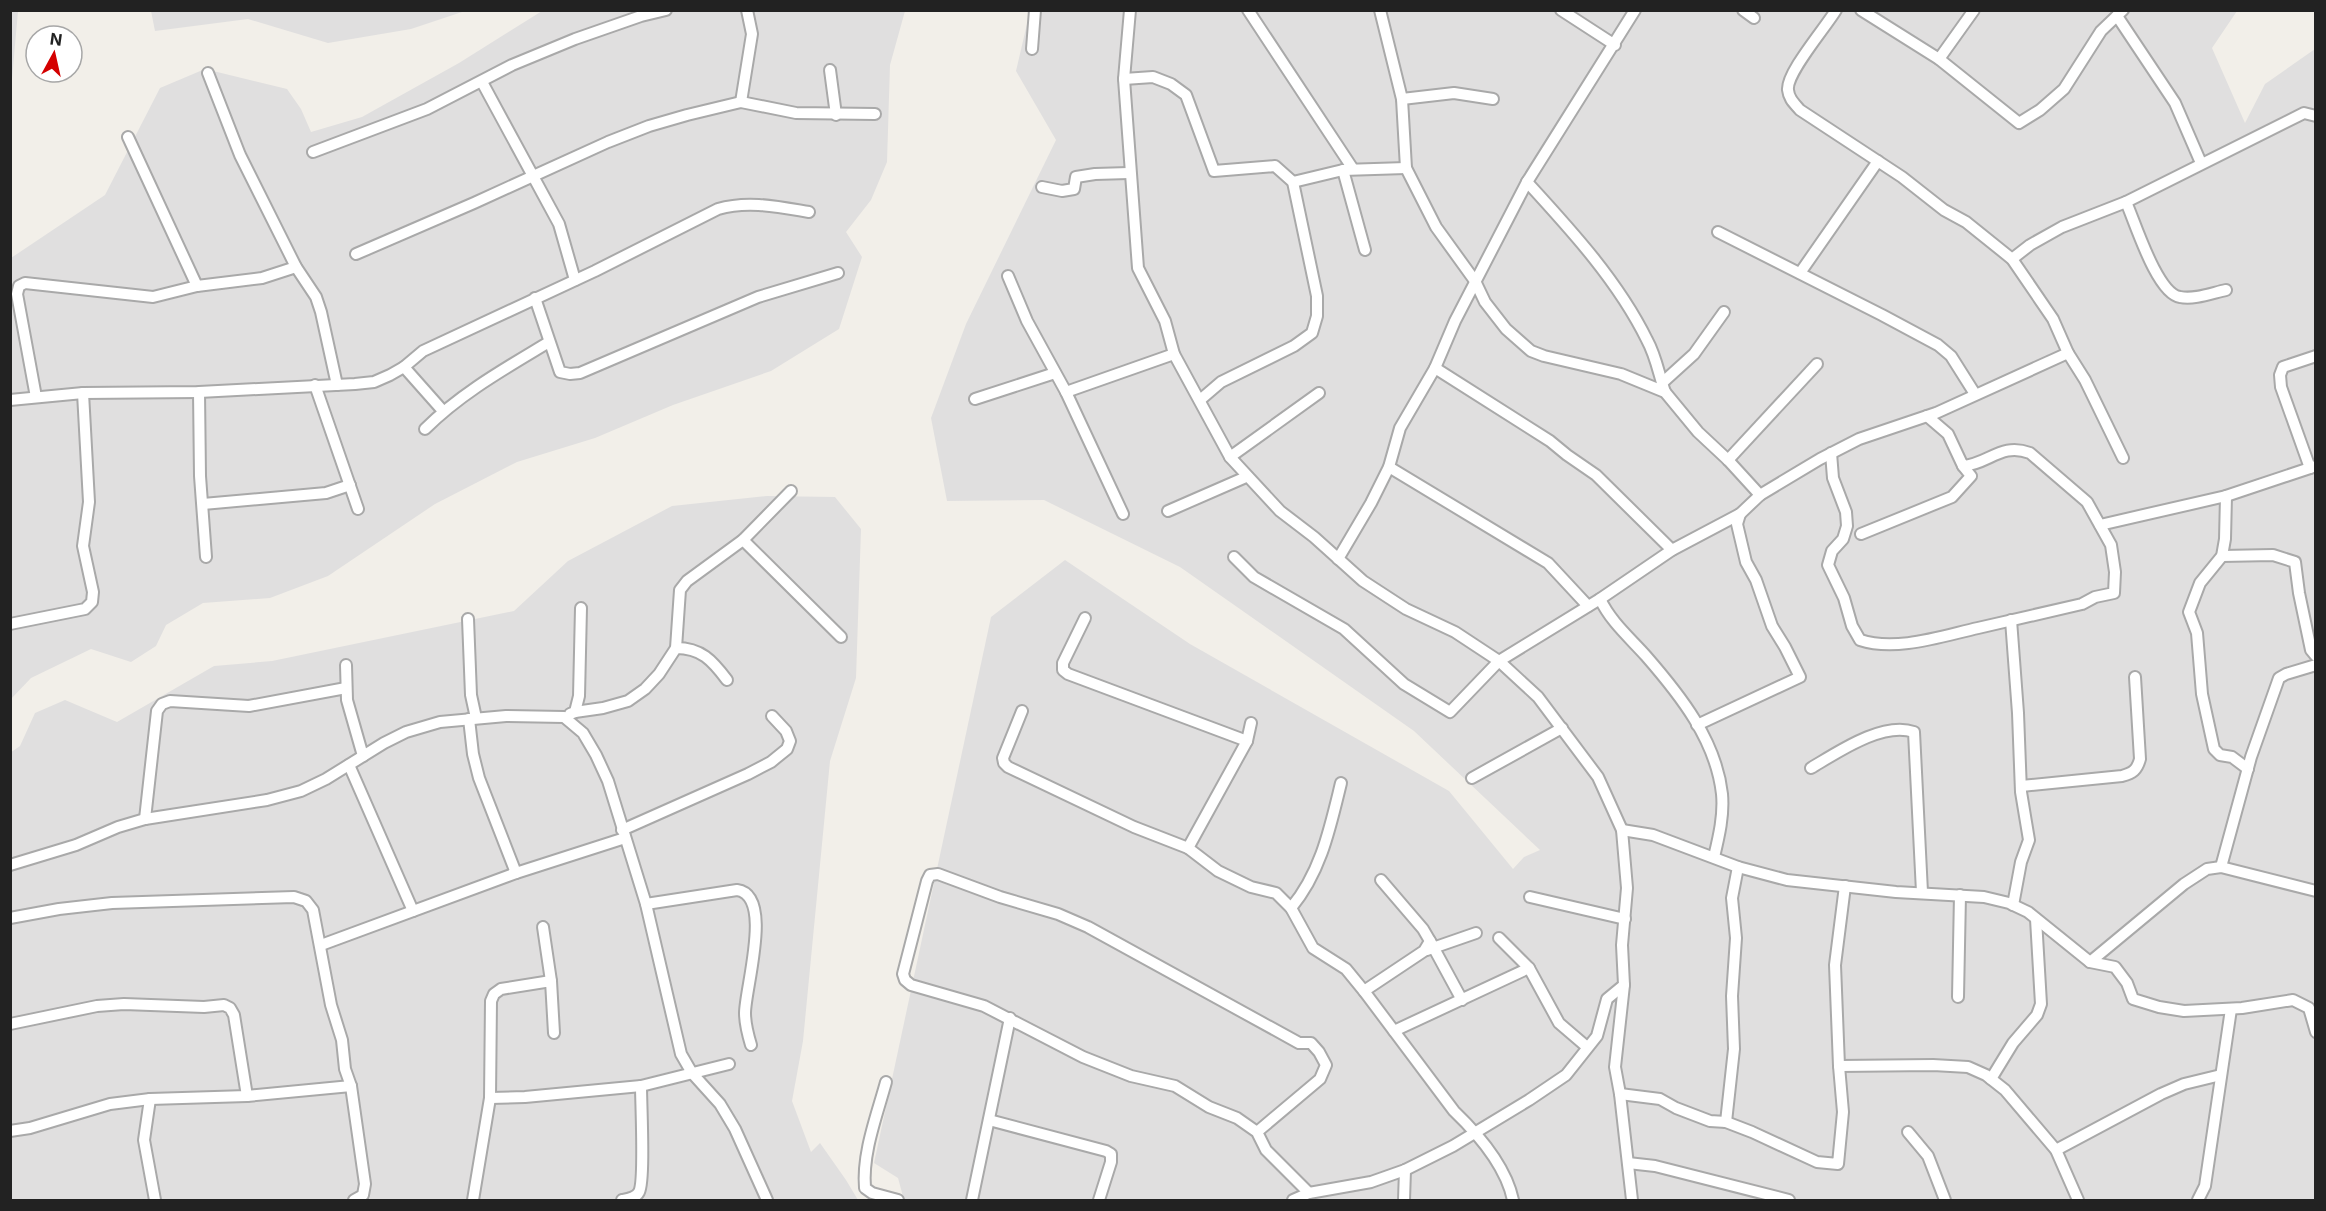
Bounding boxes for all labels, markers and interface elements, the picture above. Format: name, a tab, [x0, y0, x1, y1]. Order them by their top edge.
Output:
north arrow	[24, 24, 84, 84]
text: N	[49, 28, 64, 50]

